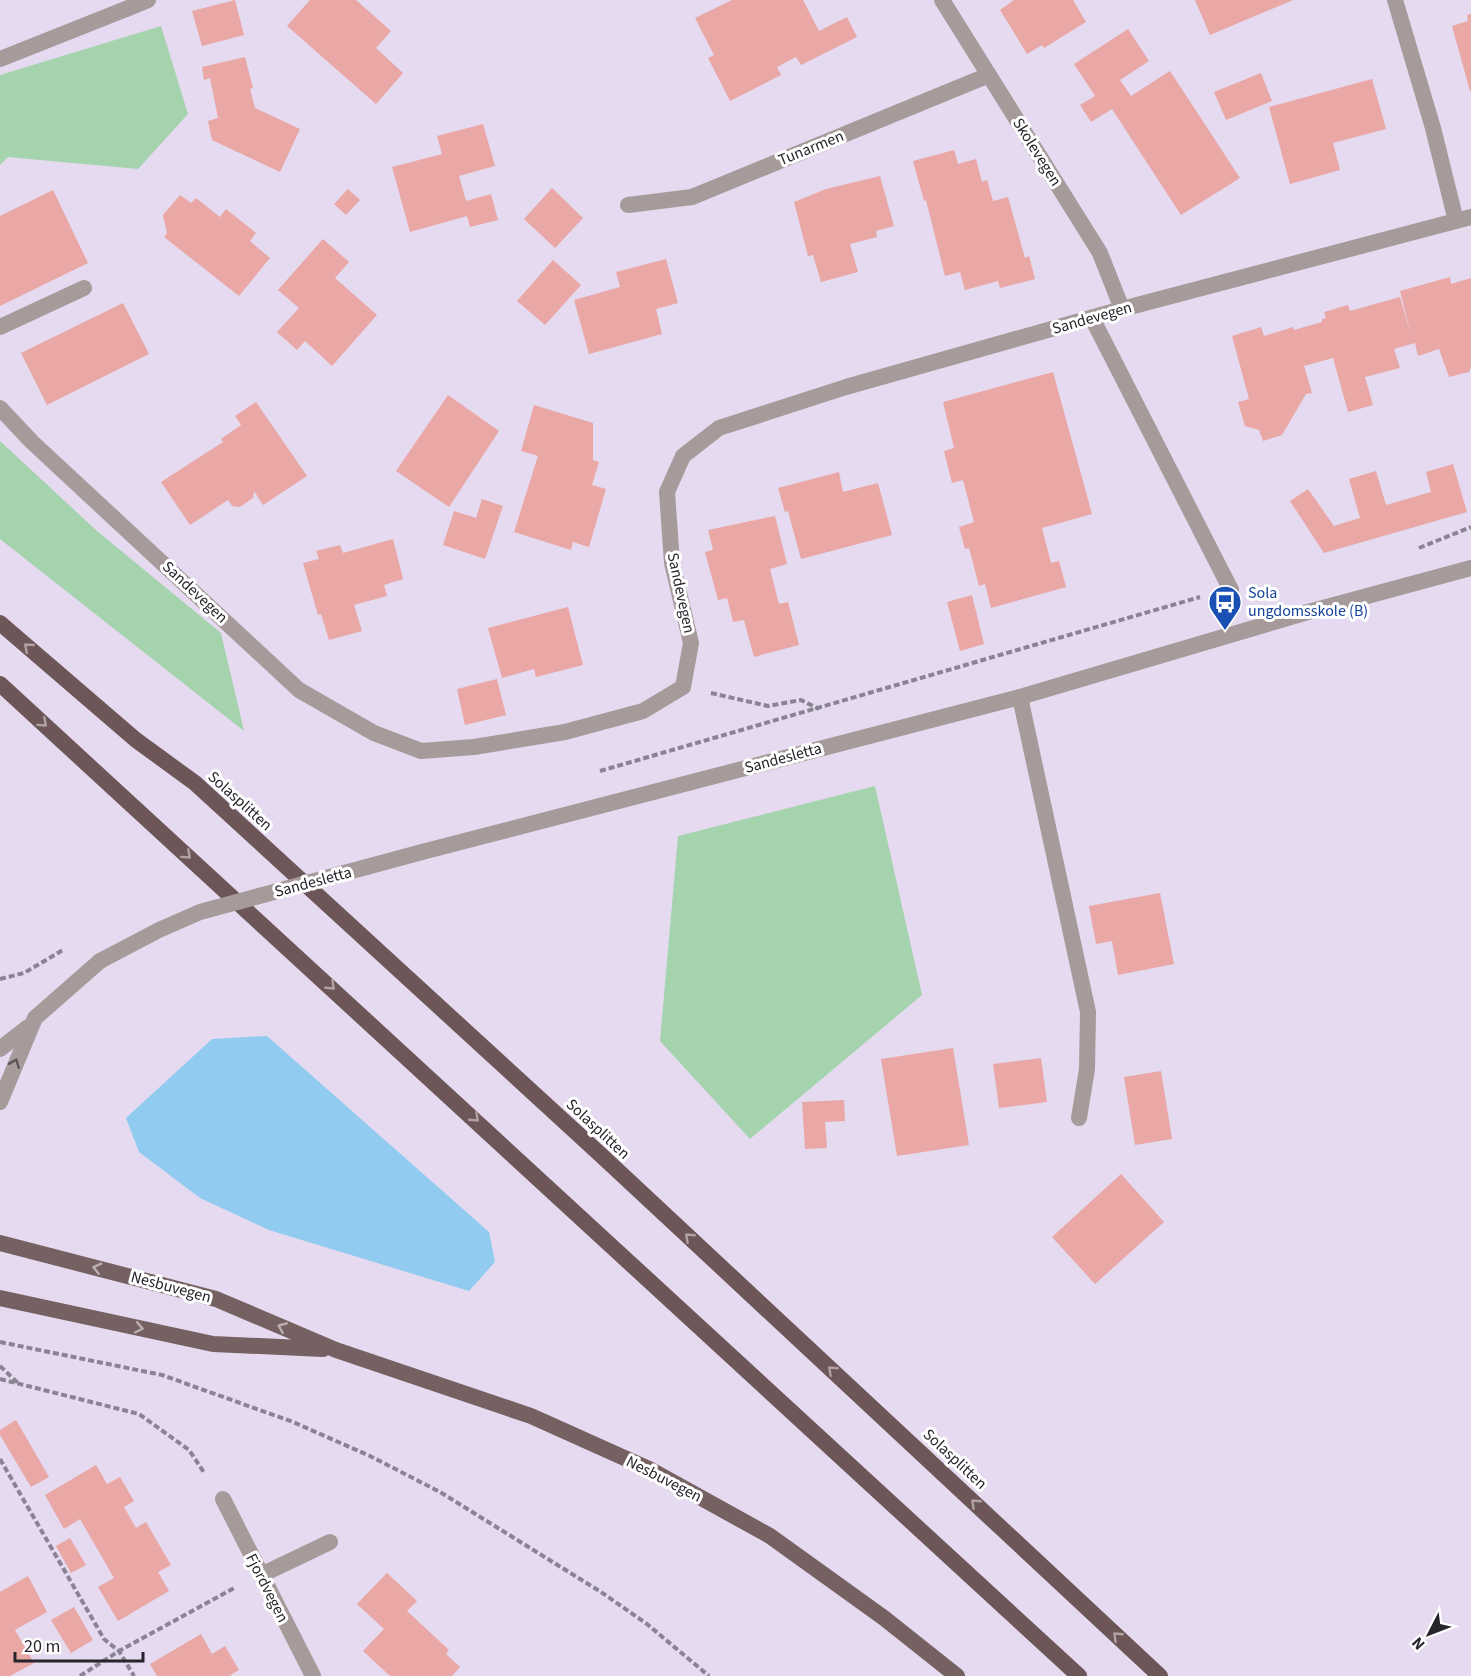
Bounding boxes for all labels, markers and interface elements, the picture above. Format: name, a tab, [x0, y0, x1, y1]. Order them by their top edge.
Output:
street label: Skolevegen	[1007, 114, 1067, 190]
street label: Tunarmen	[775, 125, 847, 171]
street label: Sandevegen	[1050, 296, 1134, 340]
street label: Sandevegen	[662, 551, 700, 635]
street label: Sandevegen	[158, 556, 232, 628]
place label: Sola ungdomsskole (B)	[1248, 582, 1368, 622]
bus stop icon: Sola ungdomsskole (B)	[1207, 584, 1243, 631]
one-way arrow	[24, 643, 35, 654]
one-way arrow	[36, 716, 47, 727]
street label: Sandesletta	[742, 737, 824, 779]
street label: Solasplitten	[203, 766, 277, 836]
one-way arrow	[181, 848, 191, 859]
street label: Sandesletta	[272, 861, 354, 903]
one-way arrow	[325, 979, 335, 990]
one-way arrow	[8, 1058, 20, 1069]
street label: Solasplitten	[561, 1094, 635, 1164]
one-way arrow	[468, 1111, 479, 1122]
one-way arrow	[686, 1233, 696, 1244]
one-way arrow	[92, 1263, 102, 1276]
street label: Nesbuvegen	[128, 1266, 214, 1308]
one-way arrow	[134, 1321, 144, 1334]
one-way arrow	[277, 1322, 288, 1334]
one-way arrow	[829, 1366, 839, 1377]
street label: Solasplitten	[918, 1424, 992, 1494]
street label: Nesbuvegen	[622, 1451, 706, 1507]
one-way arrow	[971, 1499, 982, 1510]
street label: Fjordvegen	[240, 1550, 294, 1626]
north arrow	[1399, 1604, 1459, 1664]
scale bar	[15, 1625, 142, 1663]
one-way arrow	[1114, 1632, 1124, 1643]
text: N	[1407, 1632, 1430, 1655]
text: 20 m	[24, 1634, 60, 1659]

